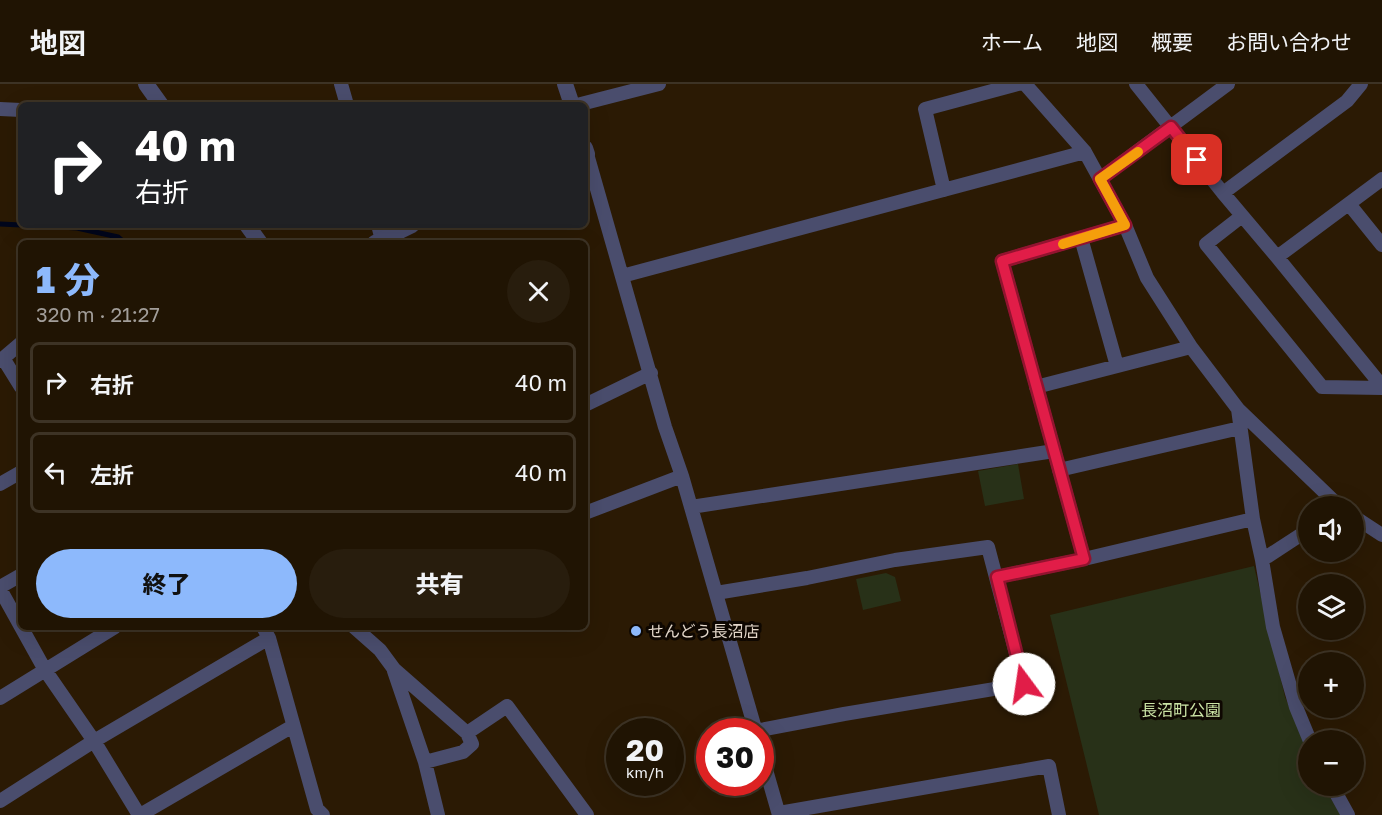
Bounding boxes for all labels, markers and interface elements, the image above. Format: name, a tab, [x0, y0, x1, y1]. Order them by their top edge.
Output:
text: 地図	[30, 26, 86, 59]
text: ホーム	[981, 29, 1043, 55]
text: 地図	[1076, 29, 1118, 55]
text: 概要	[1151, 29, 1193, 55]
text: お問い合わせ	[1226, 29, 1352, 55]
text: 40 m	[135, 120, 236, 170]
icon: right	[36, 126, 114, 204]
pin	[1171, 134, 1222, 185]
icon: arrive	[1180, 143, 1213, 176]
text: 右折	[135, 176, 189, 208]
text: 1 分	[36, 258, 100, 301]
button: close	[507, 260, 570, 323]
text: 320 m · 21:27	[36, 302, 160, 326]
icon: right	[39, 366, 72, 399]
text: 40 m	[515, 369, 567, 396]
text: 右折	[90, 371, 134, 398]
icon: left	[39, 456, 72, 489]
text: 40 m	[515, 459, 567, 486]
text: 左折	[90, 461, 134, 488]
map controls	[1298, 496, 1364, 796]
button: sound	[1298, 496, 1364, 562]
button: 終了	[36, 549, 297, 618]
button: 共有	[309, 549, 570, 618]
button: layers	[1298, 574, 1364, 640]
place label: せんどう長沼店	[648, 621, 760, 641]
marker: せんどう長沼店	[629, 624, 643, 638]
position arrow	[992, 652, 1056, 716]
button: +	[1298, 652, 1364, 718]
park label: 長沼町公園	[1141, 700, 1221, 720]
speed limit sign: 30	[696, 718, 774, 796]
button: −	[1298, 730, 1364, 796]
text: 20	[626, 732, 664, 768]
text: km/h	[626, 763, 664, 781]

